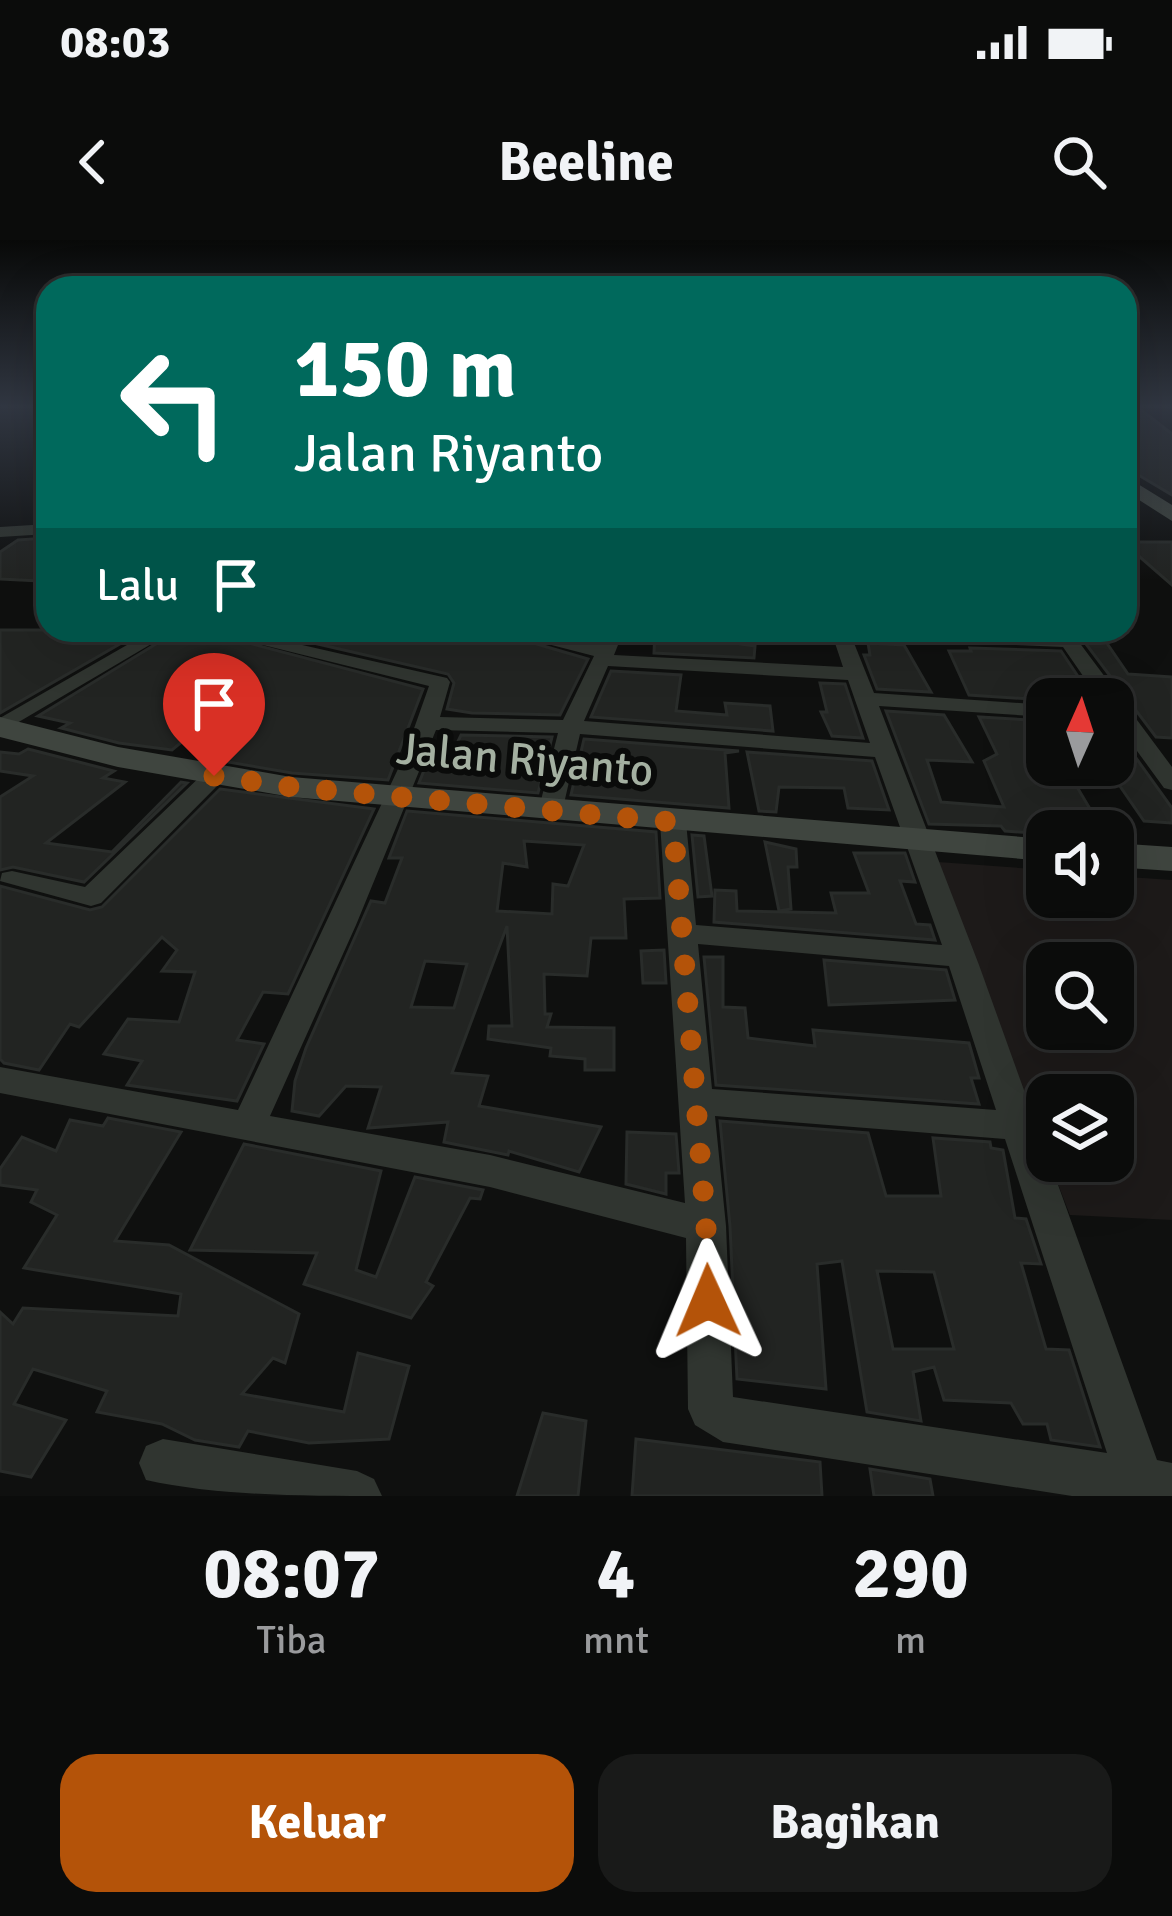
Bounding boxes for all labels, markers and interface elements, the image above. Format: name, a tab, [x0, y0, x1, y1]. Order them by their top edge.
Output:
text: 08:03	[60, 15, 170, 70]
icon: back	[60, 129, 126, 195]
text: Beeline	[498, 129, 674, 196]
icon: search	[1046, 129, 1112, 195]
text: 150 m	[294, 317, 516, 421]
icon: left	[96, 324, 252, 480]
text: Jalan Riyanto	[294, 420, 603, 487]
icon: arrive	[203, 552, 269, 618]
text: Lalu	[96, 558, 179, 613]
pin	[163, 653, 265, 776]
icon: arrive	[181, 671, 247, 737]
north arrow	[1026, 678, 1134, 786]
map controls	[1026, 678, 1134, 1182]
street label: Jalan Riyanto	[394, 721, 656, 799]
button: sound	[1026, 810, 1134, 918]
button: search	[1026, 942, 1134, 1050]
button: layers	[1026, 1074, 1134, 1182]
position arrow	[645, 1238, 771, 1364]
text: 08:07	[203, 1529, 380, 1618]
text: 4	[597, 1529, 635, 1618]
text: 290	[852, 1529, 969, 1618]
text: Tiba	[256, 1616, 327, 1664]
text: mnt	[583, 1616, 649, 1664]
text: m	[895, 1616, 926, 1664]
button: Keluar	[60, 1754, 574, 1892]
button: Bagikan	[598, 1754, 1112, 1892]

